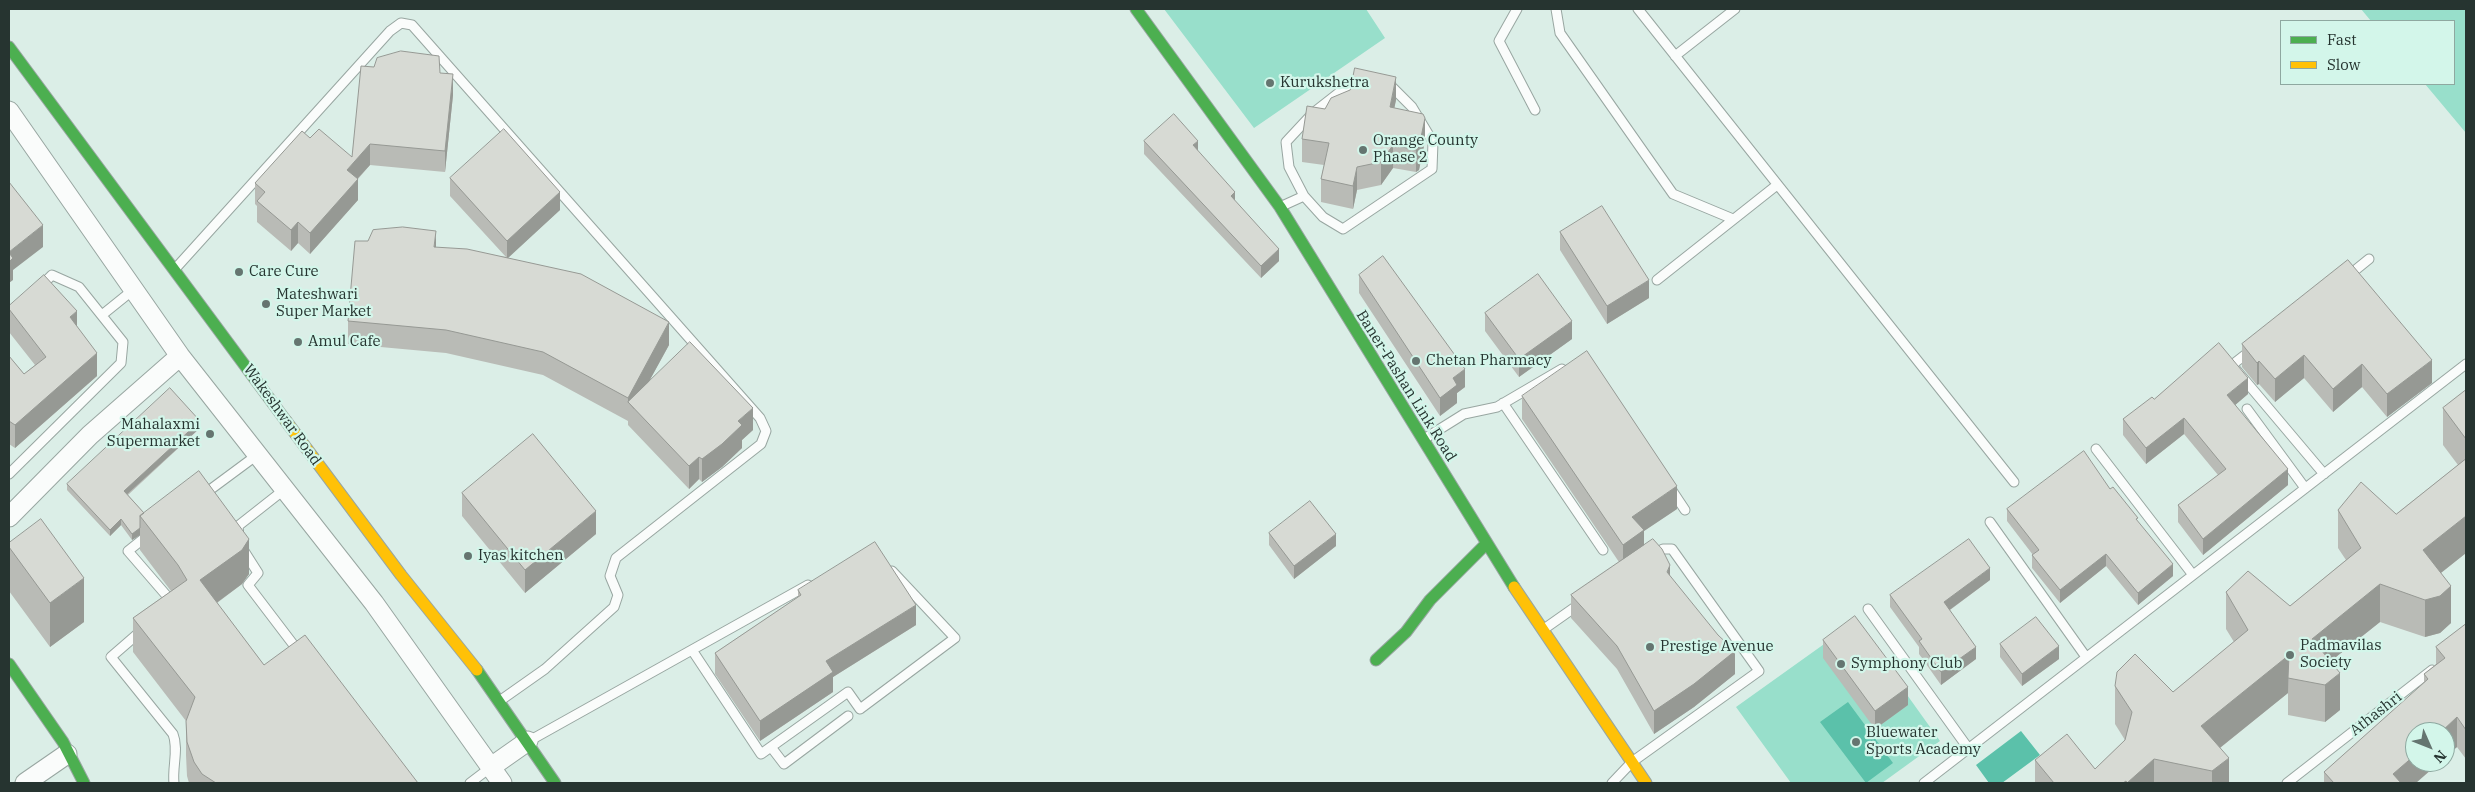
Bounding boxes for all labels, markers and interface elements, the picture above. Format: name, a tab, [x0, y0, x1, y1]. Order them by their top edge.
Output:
legend	[2280, 20, 2455, 85]
text: Fast	[2327, 30, 2357, 49]
text: Slow	[2327, 55, 2360, 74]
place label: Kurukshetra	[1280, 74, 1369, 92]
marker: Kurukshetra	[1264, 77, 1276, 89]
place label: Orange County Phase 2	[1373, 132, 1478, 167]
marker: Orange County Phase 2	[1357, 144, 1369, 156]
place label: Care Cure	[249, 263, 319, 281]
marker: Care Cure	[233, 266, 245, 278]
place label: Mateshwari Super Market	[276, 286, 371, 321]
marker: Mateshwari Super Market	[260, 298, 272, 310]
street label: Baner-Pashan Link Road	[1352, 307, 1460, 465]
place label: Amul Cafe	[308, 333, 381, 351]
marker: Amul Cafe	[292, 336, 304, 348]
place label: Chetan Pharmacy	[1426, 352, 1551, 370]
marker: Chetan Pharmacy	[1410, 355, 1422, 367]
street label: Wakeshwar Road	[239, 361, 325, 469]
place label: Mahalaxmi Supermarket	[107, 416, 200, 451]
marker: Mahalaxmi Supermarket	[204, 428, 216, 440]
place label: Iyas kitchen	[478, 547, 563, 565]
marker: Iyas kitchen	[462, 550, 474, 562]
place label: Padmavilas Society	[2300, 637, 2381, 672]
place label: Prestige Avenue	[1660, 638, 1773, 656]
marker: Prestige Avenue	[1644, 641, 1656, 653]
marker: Padmavilas Society	[2284, 649, 2296, 661]
place label: Symphony Club	[1851, 655, 1963, 673]
marker: Symphony Club	[1835, 658, 1847, 670]
street label: Athashri	[2346, 688, 2406, 740]
north arrow	[2405, 722, 2455, 772]
place label: Bluewater Sports Academy	[1866, 724, 1981, 759]
marker: Bluewater Sports Academy	[1850, 736, 1862, 748]
text: N	[2430, 746, 2450, 767]

